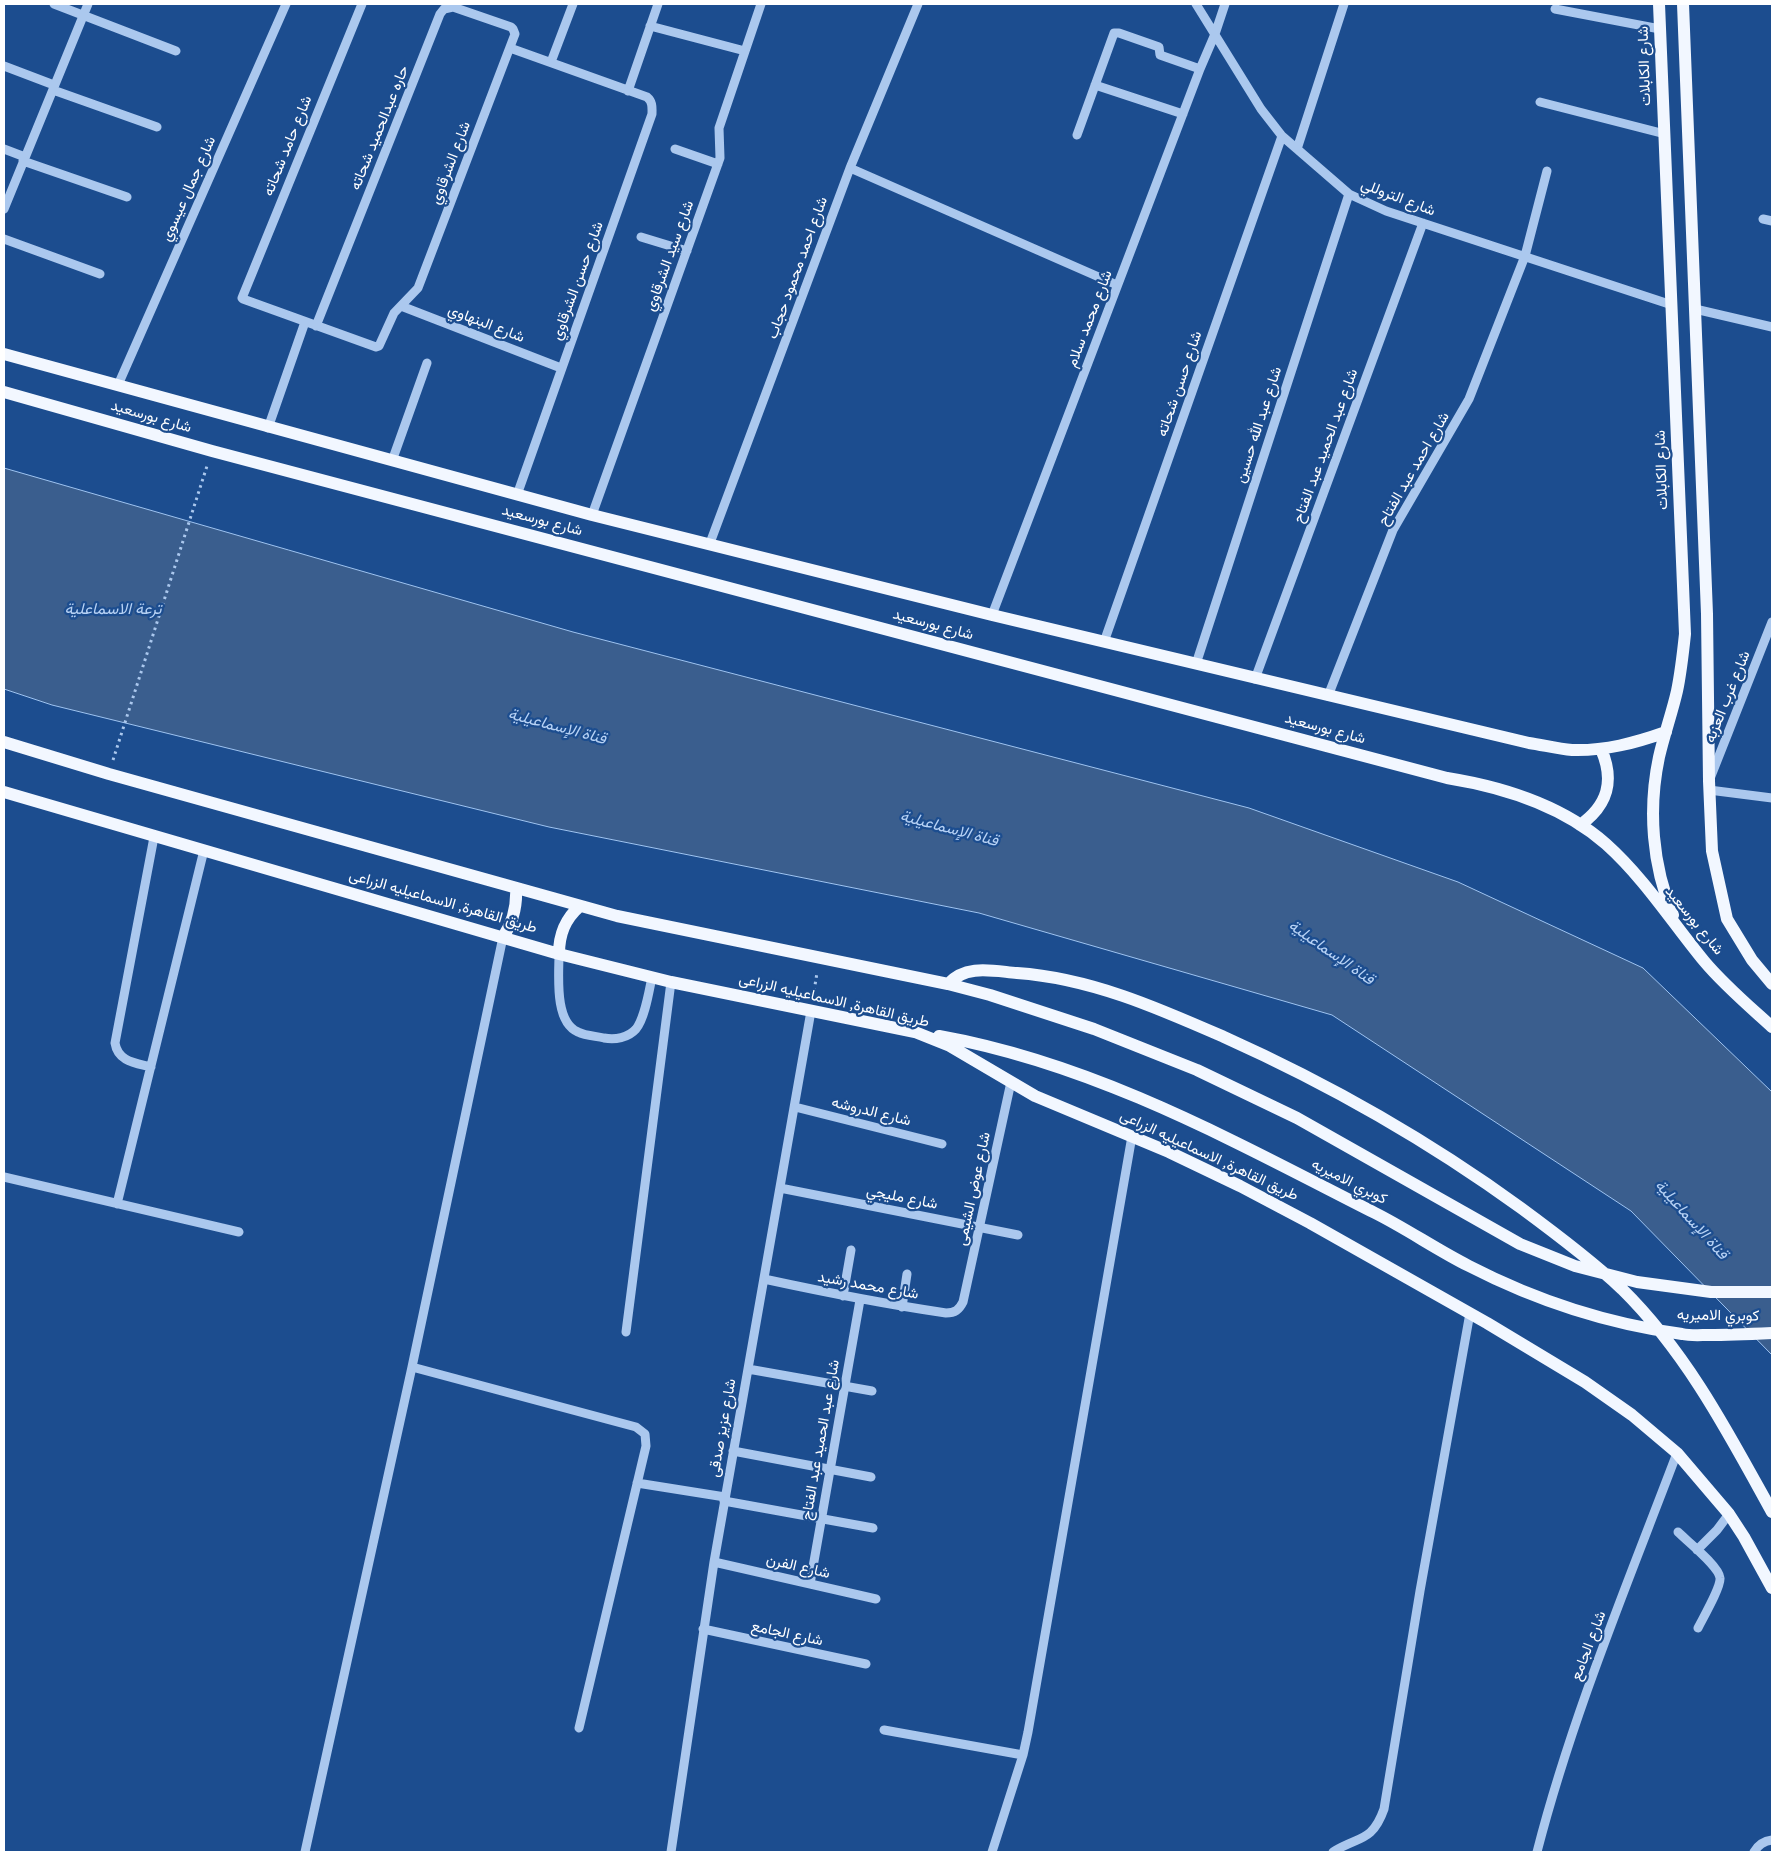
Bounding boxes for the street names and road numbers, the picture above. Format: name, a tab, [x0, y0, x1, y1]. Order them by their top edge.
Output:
street label: شارع الكابلات	[1635, 26, 1655, 106]
street label: حاره عبدالحميد شحاته	[347, 63, 413, 193]
street label: شارع حامد شحاته	[260, 93, 316, 199]
street label: شارع الشرقاوي	[427, 119, 475, 207]
street label: شارع جمال عيسوي	[158, 134, 220, 244]
street label: شارع التروللي	[1358, 176, 1438, 220]
street label: شارع احمد محمود حجاب	[764, 194, 832, 342]
street label: شارع سيد الشرقاوي	[642, 198, 698, 314]
street label: شارع حسن الشرقاوي	[548, 219, 608, 343]
street label: شارع محمد سلام	[1063, 268, 1117, 370]
street label: شارع البنهاوي	[445, 301, 527, 347]
street label: شارع حسن شحاته	[1154, 329, 1206, 439]
street label: شارع عبد الله حسين	[1232, 365, 1286, 485]
street label: شارع عبد الحميد عبد الفتاح	[1290, 366, 1362, 526]
street label: شارع بورسعيد	[109, 397, 193, 437]
street label: شارع احمد عبد الفتاح	[1374, 409, 1454, 529]
street label: شارع الكابلات	[1652, 430, 1672, 510]
street label: شارع بورسعيد	[500, 502, 584, 540]
street label: شارع بورسعيد	[891, 606, 975, 644]
street label: شارع غرب العزبه	[1701, 648, 1755, 746]
street label: شارع بورسعيد	[1283, 710, 1367, 748]
street label: طريق القاهرة, الاسماعيليه الزراعى	[347, 867, 539, 937]
street label: شارع بورسعيد	[1661, 883, 1727, 959]
street label: طريق القاهرة, الاسماعيليه الزراعى	[737, 970, 931, 1032]
street label: شارع الدروشه	[830, 1093, 912, 1131]
street label: طريق القاهرة, الاسماعيليه الزراعى	[1117, 1107, 1301, 1205]
street label: شارع عوض الشيمى	[953, 1131, 995, 1247]
street label: كوبري الاميريه	[1308, 1155, 1390, 1209]
street label: شارع مليجي	[865, 1182, 939, 1214]
street label: شارع محمد رشيد	[816, 1268, 920, 1304]
street label: كوبري الاميريه	[1677, 1306, 1759, 1326]
street label: شارع عبد الحميد عبد الفتاح	[798, 1358, 844, 1522]
street label: شارع عزيز صدقى	[705, 1377, 741, 1479]
street label: شارع الفرن	[764, 1551, 832, 1583]
street label: شارع الجامع	[1568, 1609, 1610, 1683]
street label: شارع الجامع	[749, 1618, 825, 1650]

